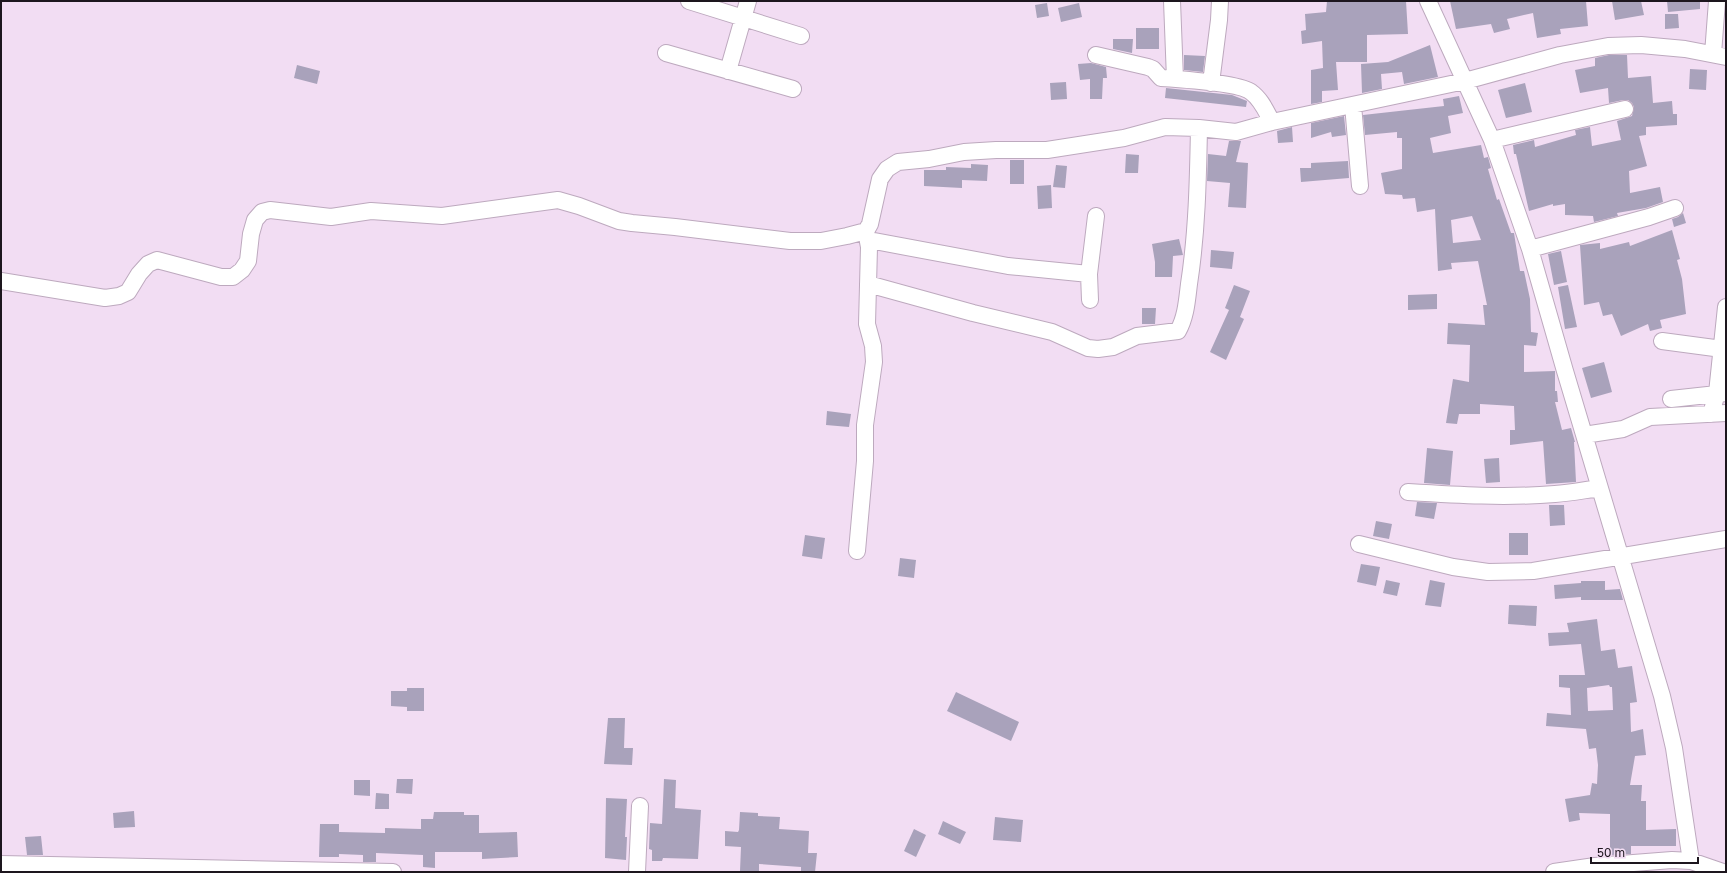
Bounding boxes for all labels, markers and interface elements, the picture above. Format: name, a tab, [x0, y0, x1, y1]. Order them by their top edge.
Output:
scale bar	[1591, 839, 1698, 865]
text: 50 m	[1597, 845, 1625, 860]

